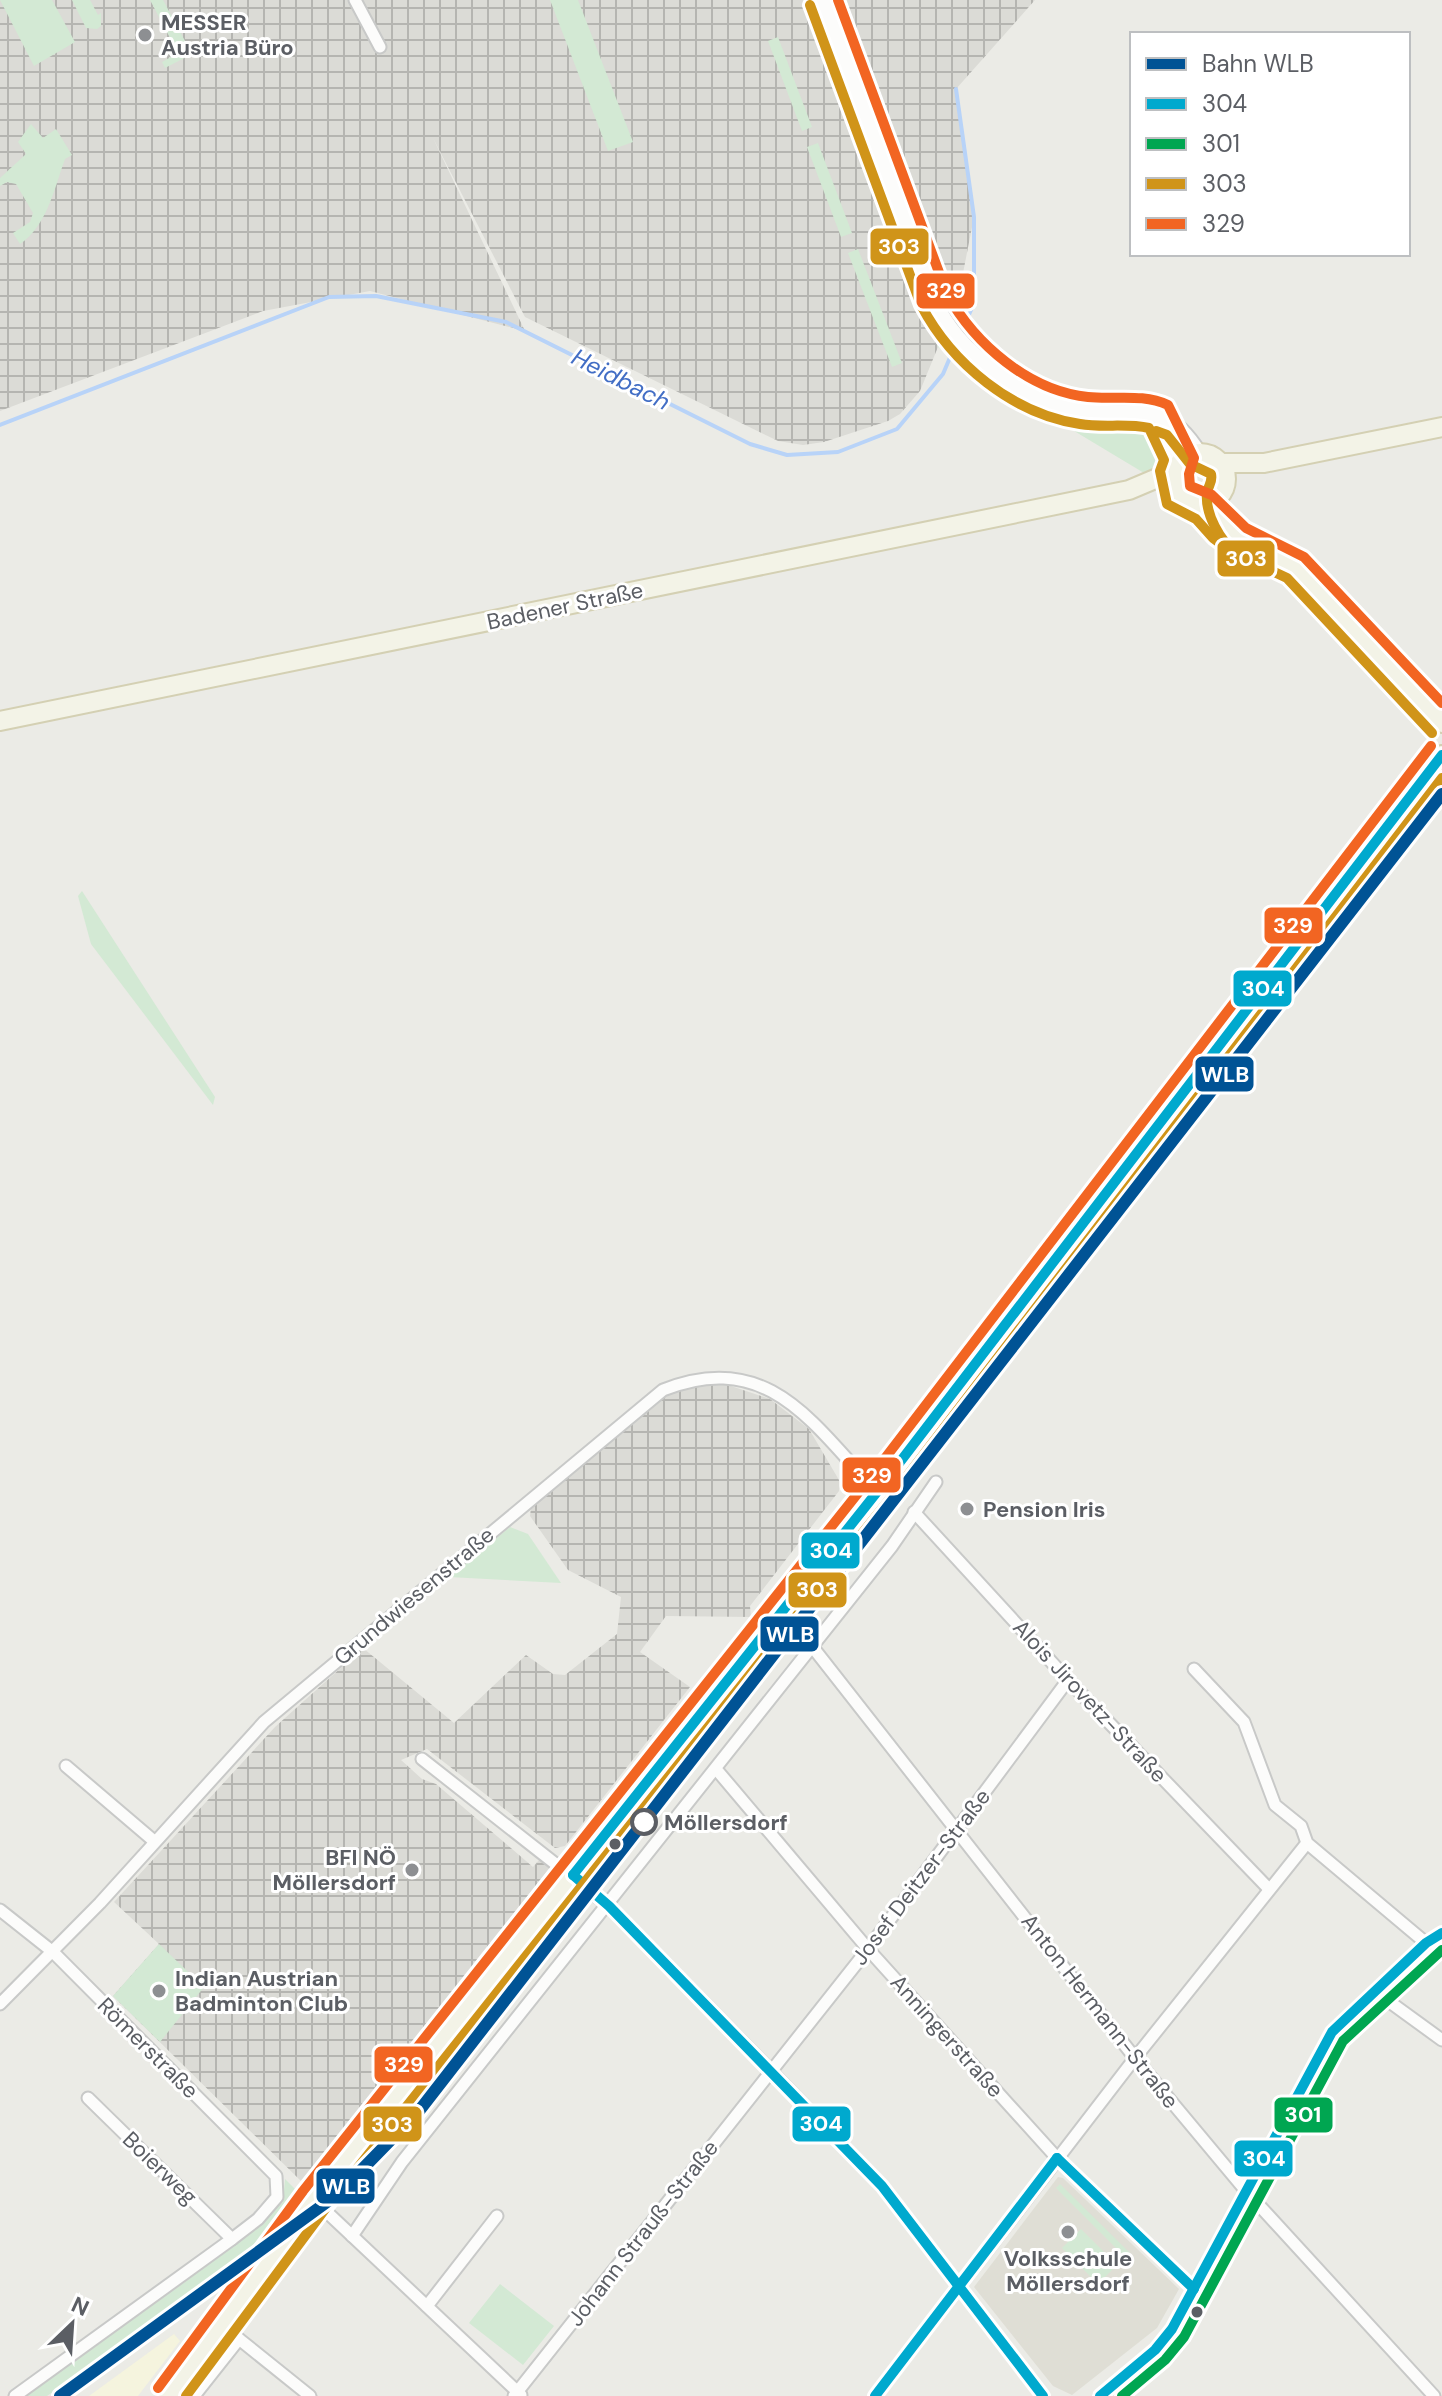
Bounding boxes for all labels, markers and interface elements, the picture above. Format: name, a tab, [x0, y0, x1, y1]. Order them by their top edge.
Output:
place label: MESSER Austria Büro	[161, 8, 294, 62]
marker: MESSER Austria Büro	[136, 26, 154, 44]
legend	[1130, 32, 1410, 256]
text: Bahn WLB	[1202, 48, 1314, 79]
text: 304	[1202, 88, 1247, 119]
text: 301	[1202, 128, 1240, 159]
text: 303	[1202, 168, 1247, 199]
text: 329	[1202, 208, 1245, 239]
line badge: 303	[869, 227, 930, 266]
text: 303	[878, 232, 920, 261]
line badge: 329	[915, 272, 976, 310]
text: 329	[926, 276, 966, 305]
water label: Heidbach	[567, 341, 675, 417]
line badge: 303	[1216, 539, 1276, 578]
text: 303	[1225, 544, 1267, 573]
street label: Badener Straße	[484, 575, 646, 637]
line badge: 329	[1263, 906, 1324, 945]
text: 329	[1273, 911, 1313, 940]
line badge: 304	[1232, 969, 1293, 1008]
text: 304	[1241, 974, 1285, 1003]
line badge: WLB	[1194, 1055, 1255, 1093]
text: WLB	[1201, 1060, 1249, 1089]
line badge: 329	[841, 1456, 902, 1494]
text: 329	[852, 1461, 892, 1490]
place label: Pension Iris	[983, 1495, 1105, 1524]
marker: Pension Iris	[958, 1500, 976, 1518]
street label: Grundwiesenstraße	[328, 1520, 500, 1672]
line badge: 304	[800, 1531, 861, 1570]
text: 304	[809, 1536, 853, 1565]
line badge: 303	[787, 1571, 848, 1609]
text: 303	[796, 1575, 838, 1604]
street label: Alois Jirovetz-Straße	[1007, 1613, 1173, 1789]
line badge: WLB	[759, 1615, 820, 1653]
text: WLB	[766, 1620, 814, 1649]
street label: Josef Deitzer-Straße	[845, 1783, 997, 1971]
place label: Möllersdorf	[664, 1808, 788, 1837]
marker: Möllersdorf	[631, 1809, 657, 1835]
unlabelled marker	[607, 1836, 623, 1852]
place label: BFI NÖ Möllersdorf	[272, 1843, 396, 1897]
marker: BFI NÖ Möllersdorf	[403, 1861, 421, 1879]
street label: Anton Hermann-Straße	[1015, 1908, 1185, 2114]
place label: Indian Austrian Badminton Club	[175, 1964, 348, 2018]
street label: Anningerstraße	[884, 1968, 1010, 2104]
marker: Indian Austrian Badminton Club	[150, 1982, 168, 2000]
street label: Römerstraße	[91, 1991, 205, 2105]
line badge: 329	[373, 2045, 434, 2084]
text: 329	[384, 2050, 424, 2079]
line badge: 301	[1273, 2096, 1334, 2134]
text: 301	[1285, 2100, 1321, 2129]
line badge: 303	[362, 2105, 423, 2143]
line badge: 304	[791, 2105, 852, 2143]
text: 304	[799, 2109, 843, 2138]
text: 303	[371, 2110, 413, 2139]
street label: Boierweg	[116, 2125, 204, 2211]
street label: Johann Strauß-Straße	[561, 2134, 725, 2332]
line badge: 304	[1233, 2139, 1294, 2178]
text: 304	[1242, 2144, 1286, 2173]
line badge: WLB	[315, 2167, 376, 2205]
text: WLB	[322, 2172, 370, 2201]
marker: Volksschule Möllersdorf	[1059, 2223, 1077, 2241]
place label: Volksschule Möllersdorf	[1004, 2244, 1132, 2298]
north arrow	[32, 2284, 112, 2364]
text: N	[67, 2290, 94, 2323]
unlabelled marker	[1189, 2304, 1205, 2320]

